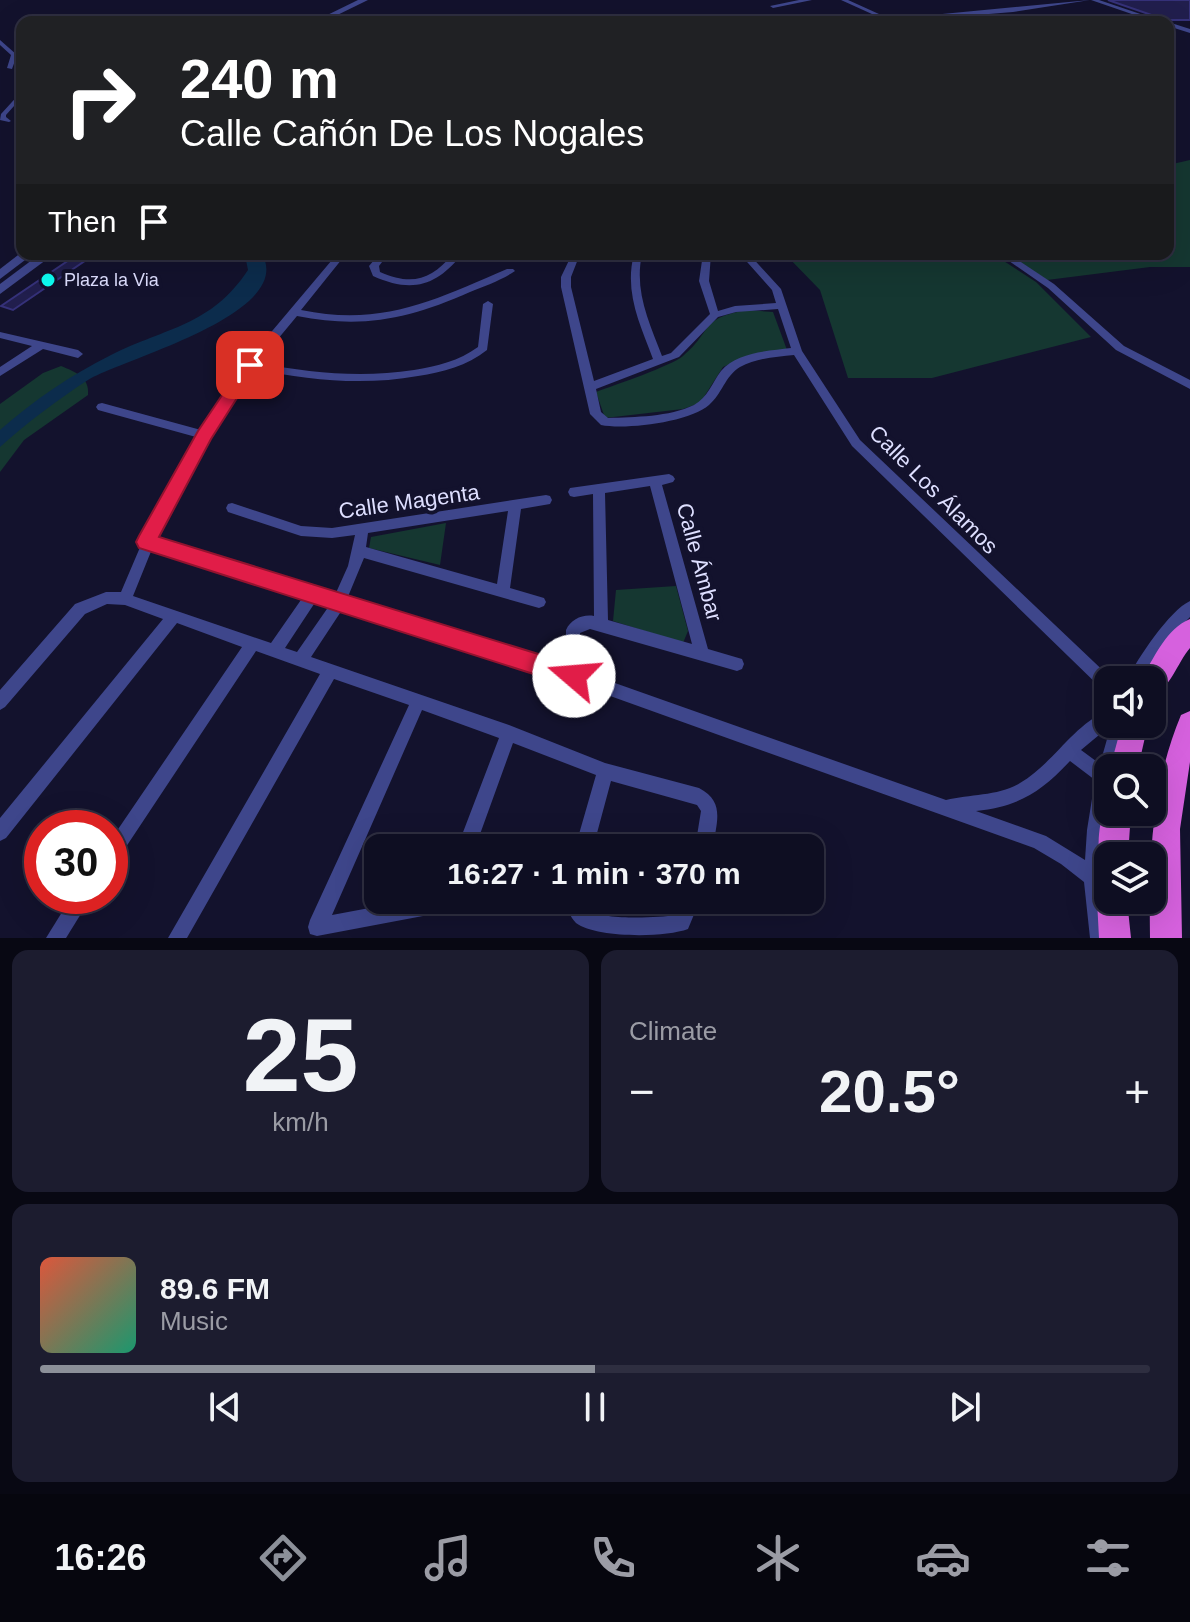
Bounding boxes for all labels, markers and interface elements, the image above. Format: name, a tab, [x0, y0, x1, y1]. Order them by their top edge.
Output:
text: 240 m	[180, 47, 339, 110]
icon: right	[48, 48, 152, 152]
text: Calle Cañón De Los Nogales	[180, 113, 644, 154]
icon: arrive	[132, 200, 176, 244]
text: Then	[48, 205, 116, 238]
place label: Plaza la Via	[64, 270, 160, 290]
marker: Plaza la Via	[39, 271, 57, 289]
pin	[216, 331, 284, 399]
icon: arrive	[228, 343, 272, 387]
street label: Calle Los Álamos	[864, 420, 1003, 559]
street label: Calle Magenta	[337, 479, 482, 524]
street label: Calle Ámbar	[672, 500, 727, 624]
position arrow	[532, 634, 616, 718]
map controls	[1094, 666, 1166, 914]
button: sound	[1094, 666, 1166, 738]
button: search	[1094, 754, 1166, 826]
speed limit sign: 30	[24, 810, 128, 914]
button: layers	[1094, 842, 1166, 914]
text: 16:27 · 1 min · 370 m	[447, 857, 741, 890]
text: 25	[243, 997, 358, 1113]
text: Climate	[629, 1016, 717, 1046]
text: 20.5°	[819, 1058, 960, 1125]
text: −	[629, 1067, 655, 1116]
text: +	[1124, 1067, 1150, 1116]
text: km/h	[272, 1107, 329, 1137]
text: 89.6 FM	[160, 1272, 270, 1305]
text: Music	[160, 1306, 228, 1336]
icon: previous	[203, 1385, 247, 1429]
icon: pause	[573, 1385, 617, 1429]
icon: next	[943, 1385, 987, 1429]
icon: directions	[255, 1530, 311, 1586]
icon: music	[420, 1530, 476, 1586]
icon: phone	[585, 1530, 641, 1586]
icon: climate	[750, 1530, 806, 1586]
icon: car	[915, 1530, 971, 1586]
icon: filters	[1080, 1530, 1136, 1586]
text: 16:26	[54, 1537, 147, 1578]

